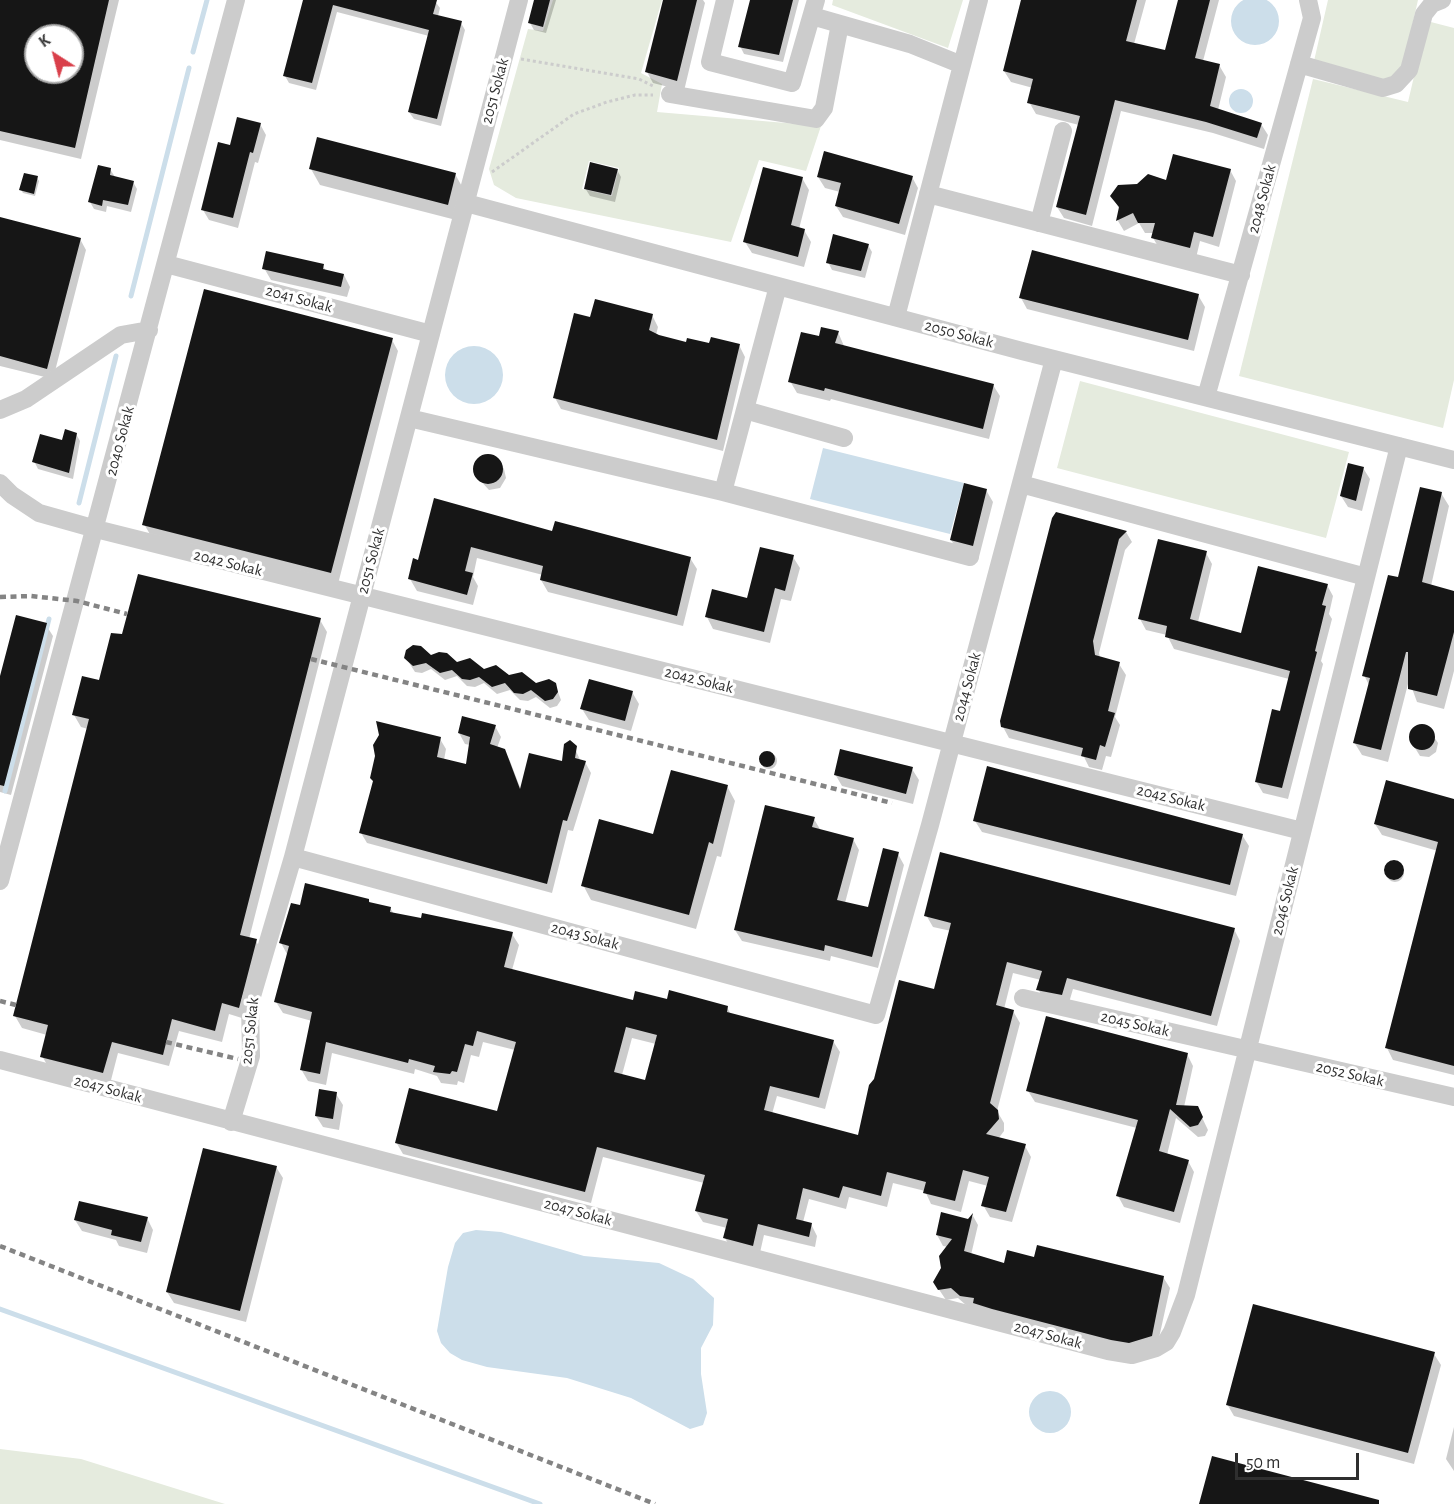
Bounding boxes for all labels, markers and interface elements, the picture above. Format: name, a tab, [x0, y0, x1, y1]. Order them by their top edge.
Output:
north arrow	[24, 24, 84, 84]
text: K	[36, 32, 53, 50]
street label: 2051 Sokak	[477, 56, 513, 126]
street label: 2048 Sokak	[1244, 163, 1280, 235]
street label: 2041 Sokak	[264, 281, 334, 317]
street label: 2050 Sokak	[923, 316, 995, 352]
street label: 2040 Sokak	[102, 404, 138, 478]
street label: 2051 Sokak	[353, 526, 389, 596]
street label: 2042 Sokak	[192, 545, 264, 581]
street label: 2044 Sokak	[949, 650, 985, 724]
street label: 2042 Sokak	[663, 662, 735, 698]
street label: 2042 Sokak	[1135, 780, 1207, 816]
street label: 2046 Sokak	[1267, 865, 1303, 937]
street label: 2043 Sokak	[549, 918, 621, 954]
street label: 2051 Sokak	[237, 997, 263, 1065]
street label: 2045 Sokak	[1099, 1007, 1171, 1041]
street label: 2052 Sokak	[1314, 1057, 1386, 1091]
street label: 2047 Sokak	[72, 1071, 144, 1107]
street label: 2047 Sokak	[542, 1194, 614, 1230]
street label: 2047 Sokak	[1012, 1317, 1084, 1353]
scale bar	[1238, 1441, 1362, 1479]
text: 50 m	[1246, 1454, 1280, 1472]

